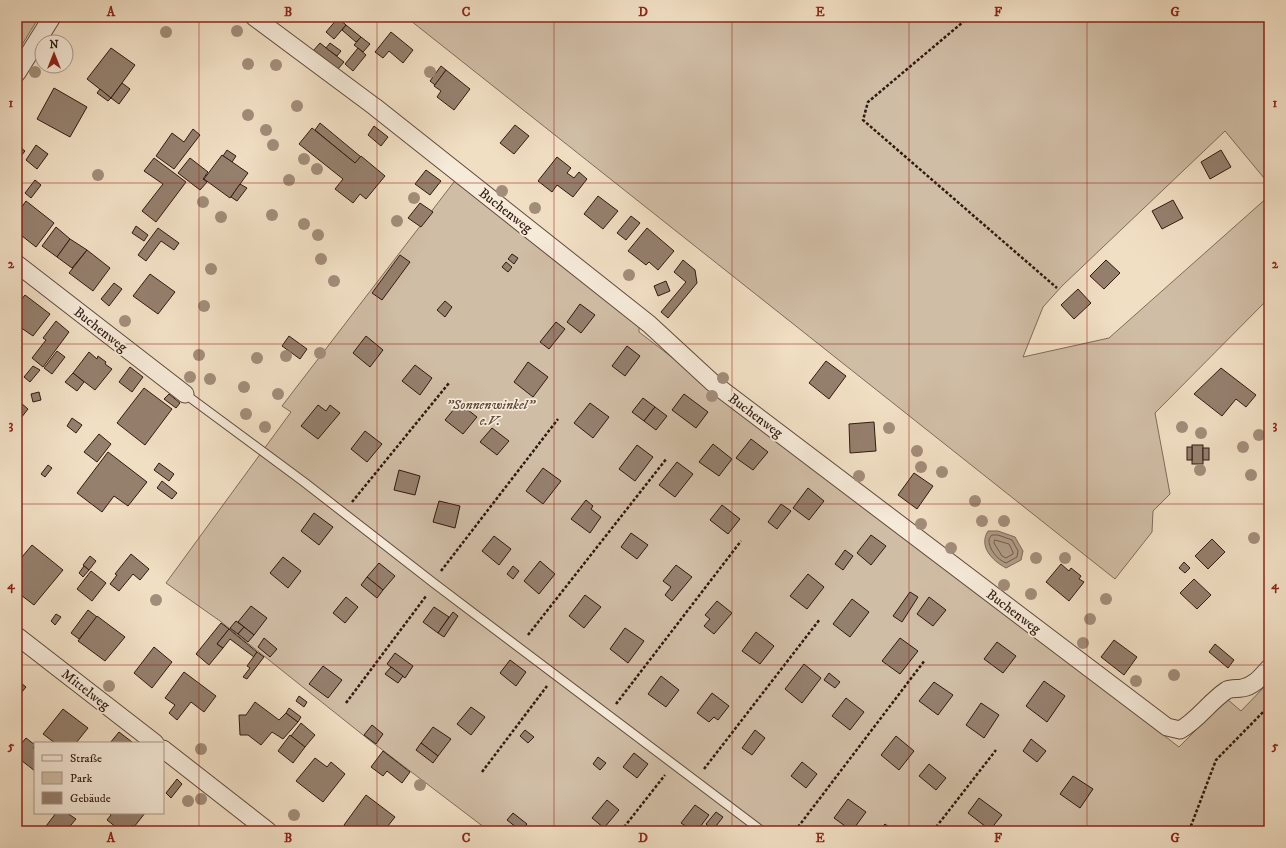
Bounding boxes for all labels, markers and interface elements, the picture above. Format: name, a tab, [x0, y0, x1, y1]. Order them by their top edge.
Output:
text: A	[106, 4, 116, 20]
text: B	[284, 4, 292, 20]
text: C	[462, 4, 471, 20]
text: D	[638, 4, 648, 20]
text: E	[815, 4, 825, 20]
text: F	[994, 4, 1003, 20]
text: G	[1170, 4, 1180, 20]
north arrow	[34, 34, 74, 74]
text: N	[49, 38, 59, 52]
text: 1	[9, 95, 14, 111]
text: 1	[1273, 95, 1278, 111]
street label: Buchenweg	[475, 184, 536, 238]
text: 2	[8, 256, 15, 272]
text: 2	[1272, 256, 1279, 272]
street label: Buchenweg	[70, 303, 131, 357]
street label: Buchenweg	[725, 389, 786, 442]
park label: "Sonnenwinkel" e.V.	[446, 396, 536, 430]
text: 3	[9, 417, 14, 433]
text: 3	[1273, 417, 1278, 433]
text: 4	[6, 577, 15, 594]
text: 4	[1270, 577, 1279, 594]
street label: Buchenweg	[983, 585, 1044, 638]
street label: Mittelweg	[57, 665, 113, 714]
text: 5	[7, 738, 15, 754]
text: 5	[1271, 738, 1279, 754]
legend	[34, 742, 164, 814]
text: Straße	[70, 751, 102, 766]
text: Park	[70, 771, 92, 786]
text: Gebäude	[70, 791, 111, 806]
text: A	[106, 830, 116, 846]
text: B	[284, 830, 292, 846]
text: C	[462, 830, 471, 846]
text: D	[638, 830, 648, 846]
text: E	[815, 830, 825, 846]
text: F	[994, 830, 1003, 846]
text: G	[1170, 830, 1180, 846]

